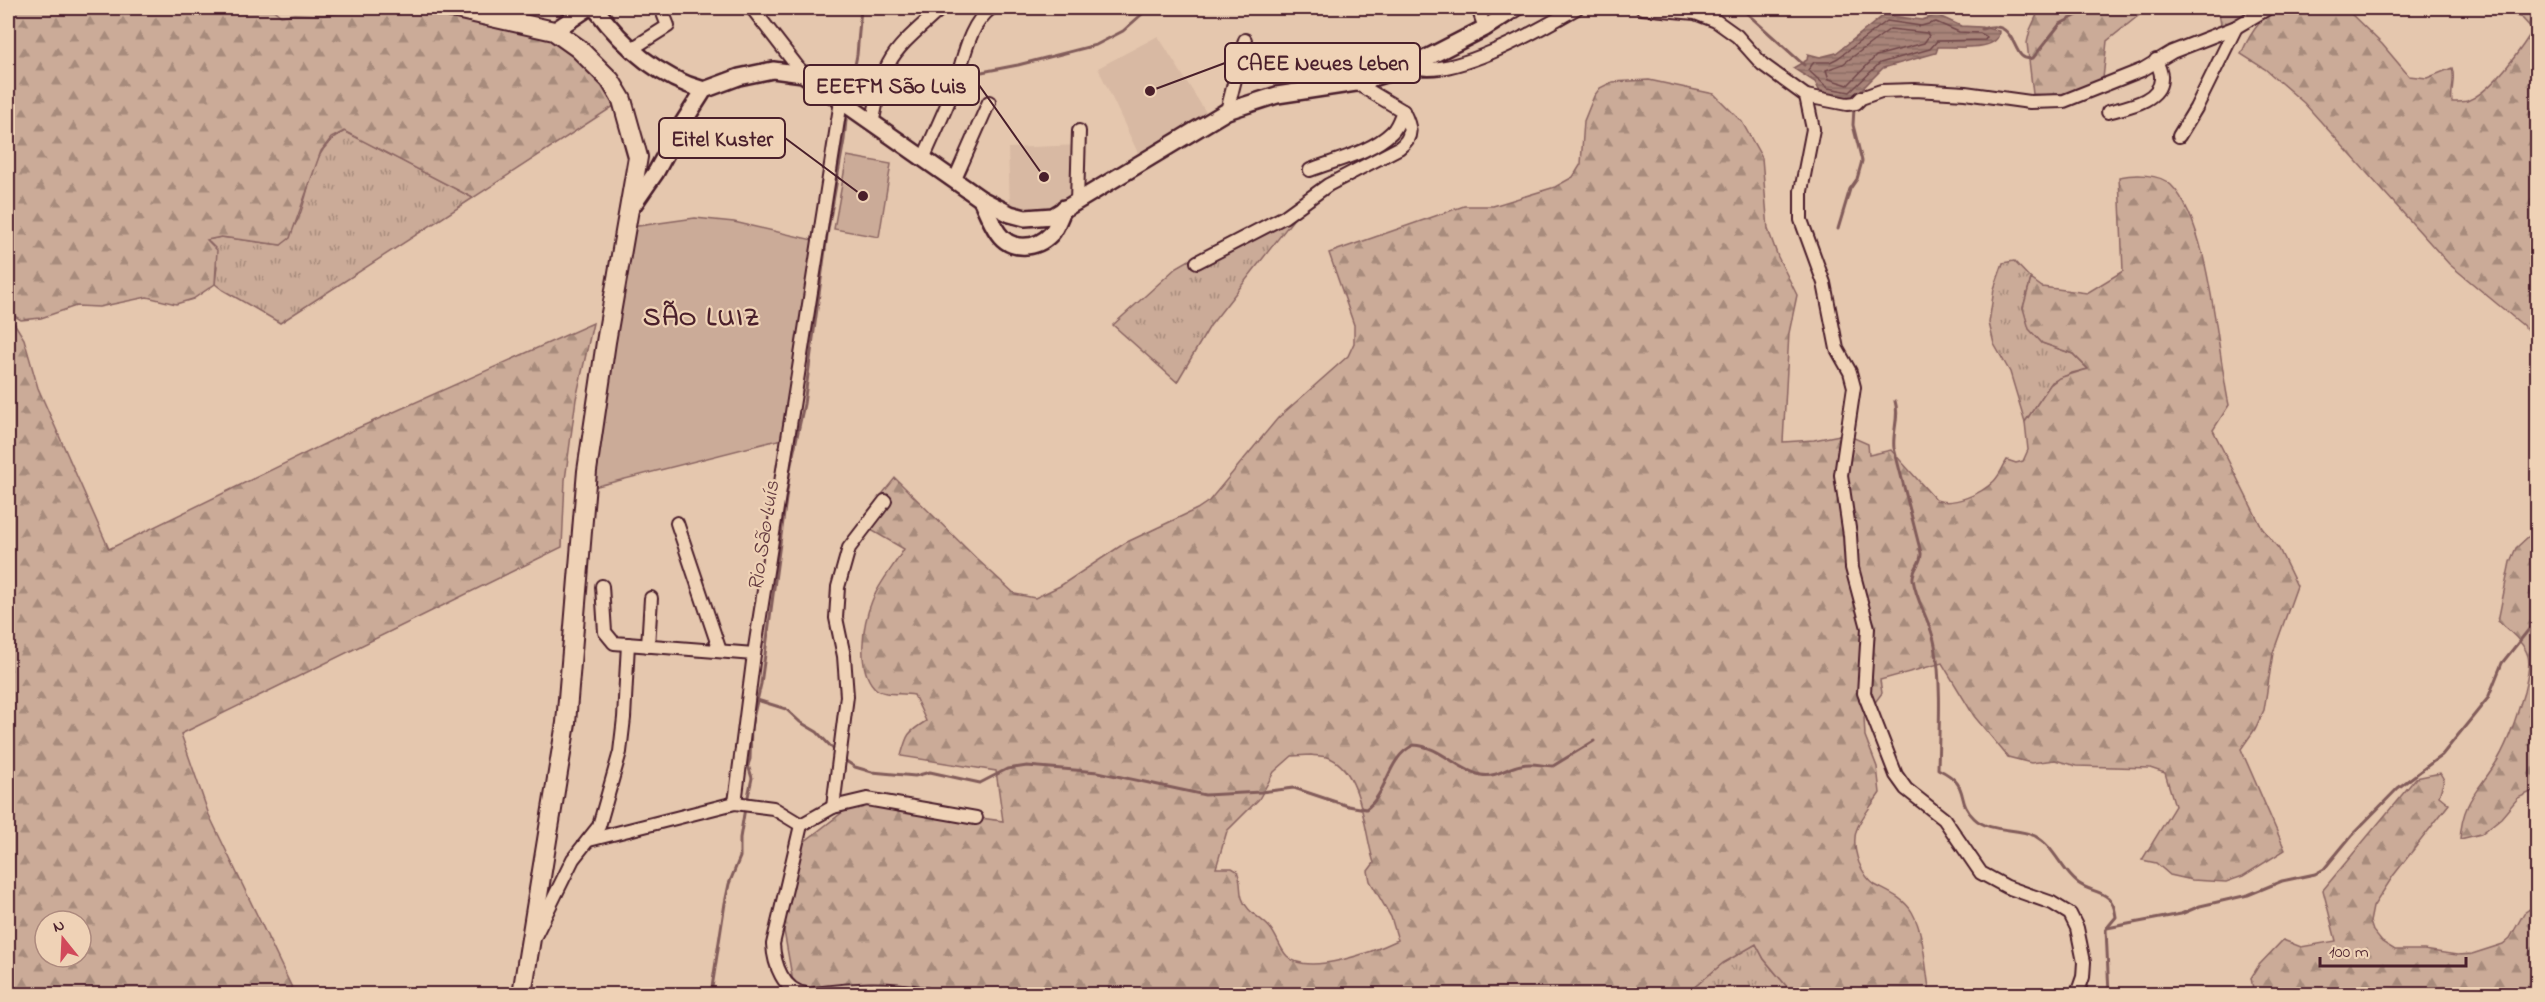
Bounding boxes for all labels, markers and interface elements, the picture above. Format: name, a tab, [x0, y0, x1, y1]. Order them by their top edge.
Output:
callout: CAEE Neues Leben	[1225, 43, 1420, 83]
text: CAEE Neues Leben	[1237, 49, 1409, 81]
callout: EEEFM São Luis	[804, 65, 979, 105]
text: EEEFM São Luis	[815, 72, 967, 104]
callout: Eitel Kuster	[659, 118, 785, 158]
text: Eitel Kuster	[671, 125, 774, 157]
district label: SÃO LUIZ	[643, 299, 761, 338]
water label: Rio São Luís	[741, 478, 790, 593]
north arrow	[33, 909, 93, 969]
text: N	[50, 913, 68, 940]
scale bar	[2320, 930, 2466, 968]
text: 100 m	[2329, 940, 2369, 966]

